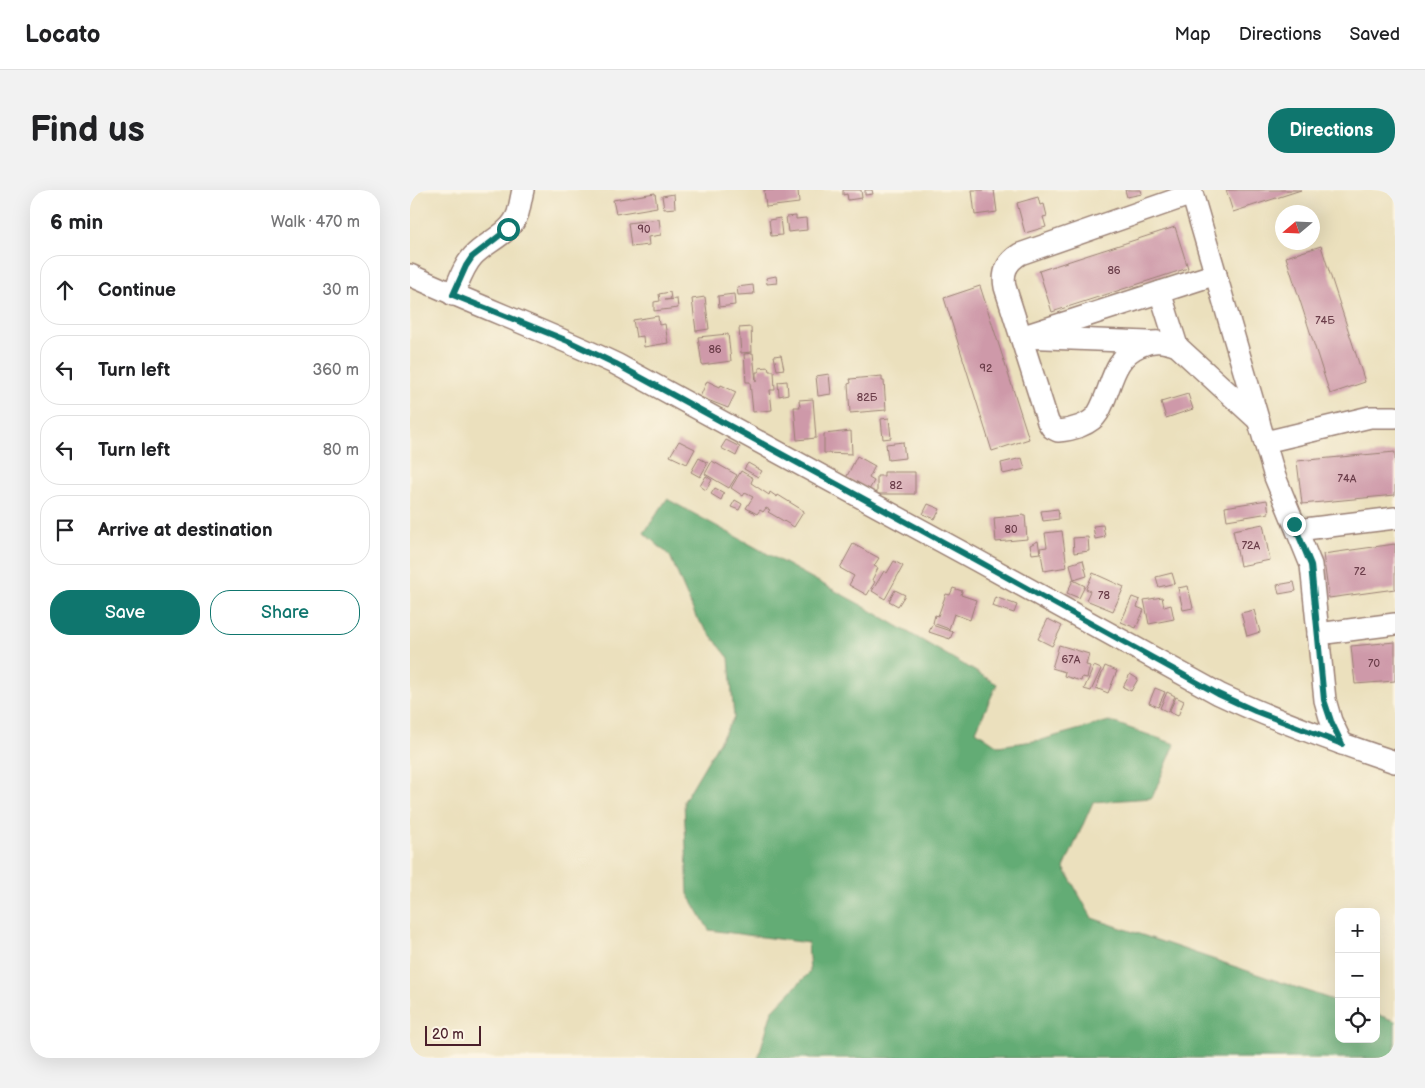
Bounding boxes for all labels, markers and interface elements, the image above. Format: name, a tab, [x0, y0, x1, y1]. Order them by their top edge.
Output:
text: Locato	[25, 20, 100, 49]
text: Map	[1175, 24, 1211, 45]
text: Directions	[1239, 24, 1321, 45]
text: Saved	[1349, 24, 1400, 45]
button: Directions	[1268, 108, 1395, 153]
text: Find us	[30, 109, 145, 152]
north arrow	[1275, 205, 1320, 250]
text: 6 min	[50, 210, 103, 235]
text: Walk · 470 m	[271, 213, 360, 232]
route start	[497, 218, 520, 241]
house number: 90	[638, 223, 651, 236]
house number: 86	[1107, 264, 1121, 277]
icon: ahead	[51, 276, 79, 304]
text: Continue	[98, 279, 176, 302]
text: 30 m	[322, 281, 359, 300]
house number: 74Б	[1315, 314, 1335, 327]
house number: 86	[708, 343, 722, 356]
icon: left	[51, 356, 79, 384]
text: Turn left	[98, 359, 170, 382]
text: 360 m	[312, 361, 359, 380]
house number: 92	[980, 362, 993, 375]
house number: 82Б	[857, 391, 878, 404]
icon: left	[51, 436, 79, 464]
text: Turn left	[98, 439, 170, 462]
text: 80 m	[323, 441, 359, 460]
house number: 74А	[1338, 472, 1357, 485]
house number: 82	[890, 479, 903, 492]
route end	[1283, 513, 1306, 536]
icon: arrive	[51, 516, 79, 544]
text: Arrive at destination	[98, 519, 273, 542]
house number: 80	[1005, 523, 1018, 536]
house number: 72А	[1242, 539, 1261, 552]
house number: 72	[1354, 565, 1366, 578]
house number: 78	[1098, 589, 1110, 602]
button: Save	[50, 590, 200, 635]
button: Share	[210, 590, 360, 635]
house number: 67А	[1062, 653, 1081, 666]
house number: 70	[1368, 657, 1380, 670]
map controls	[1335, 908, 1380, 1043]
button: +	[1335, 908, 1380, 953]
button: −	[1335, 953, 1380, 998]
button: locate	[1335, 998, 1380, 1043]
scale bar	[425, 1023, 481, 1046]
text: 20 m	[432, 1026, 464, 1043]

